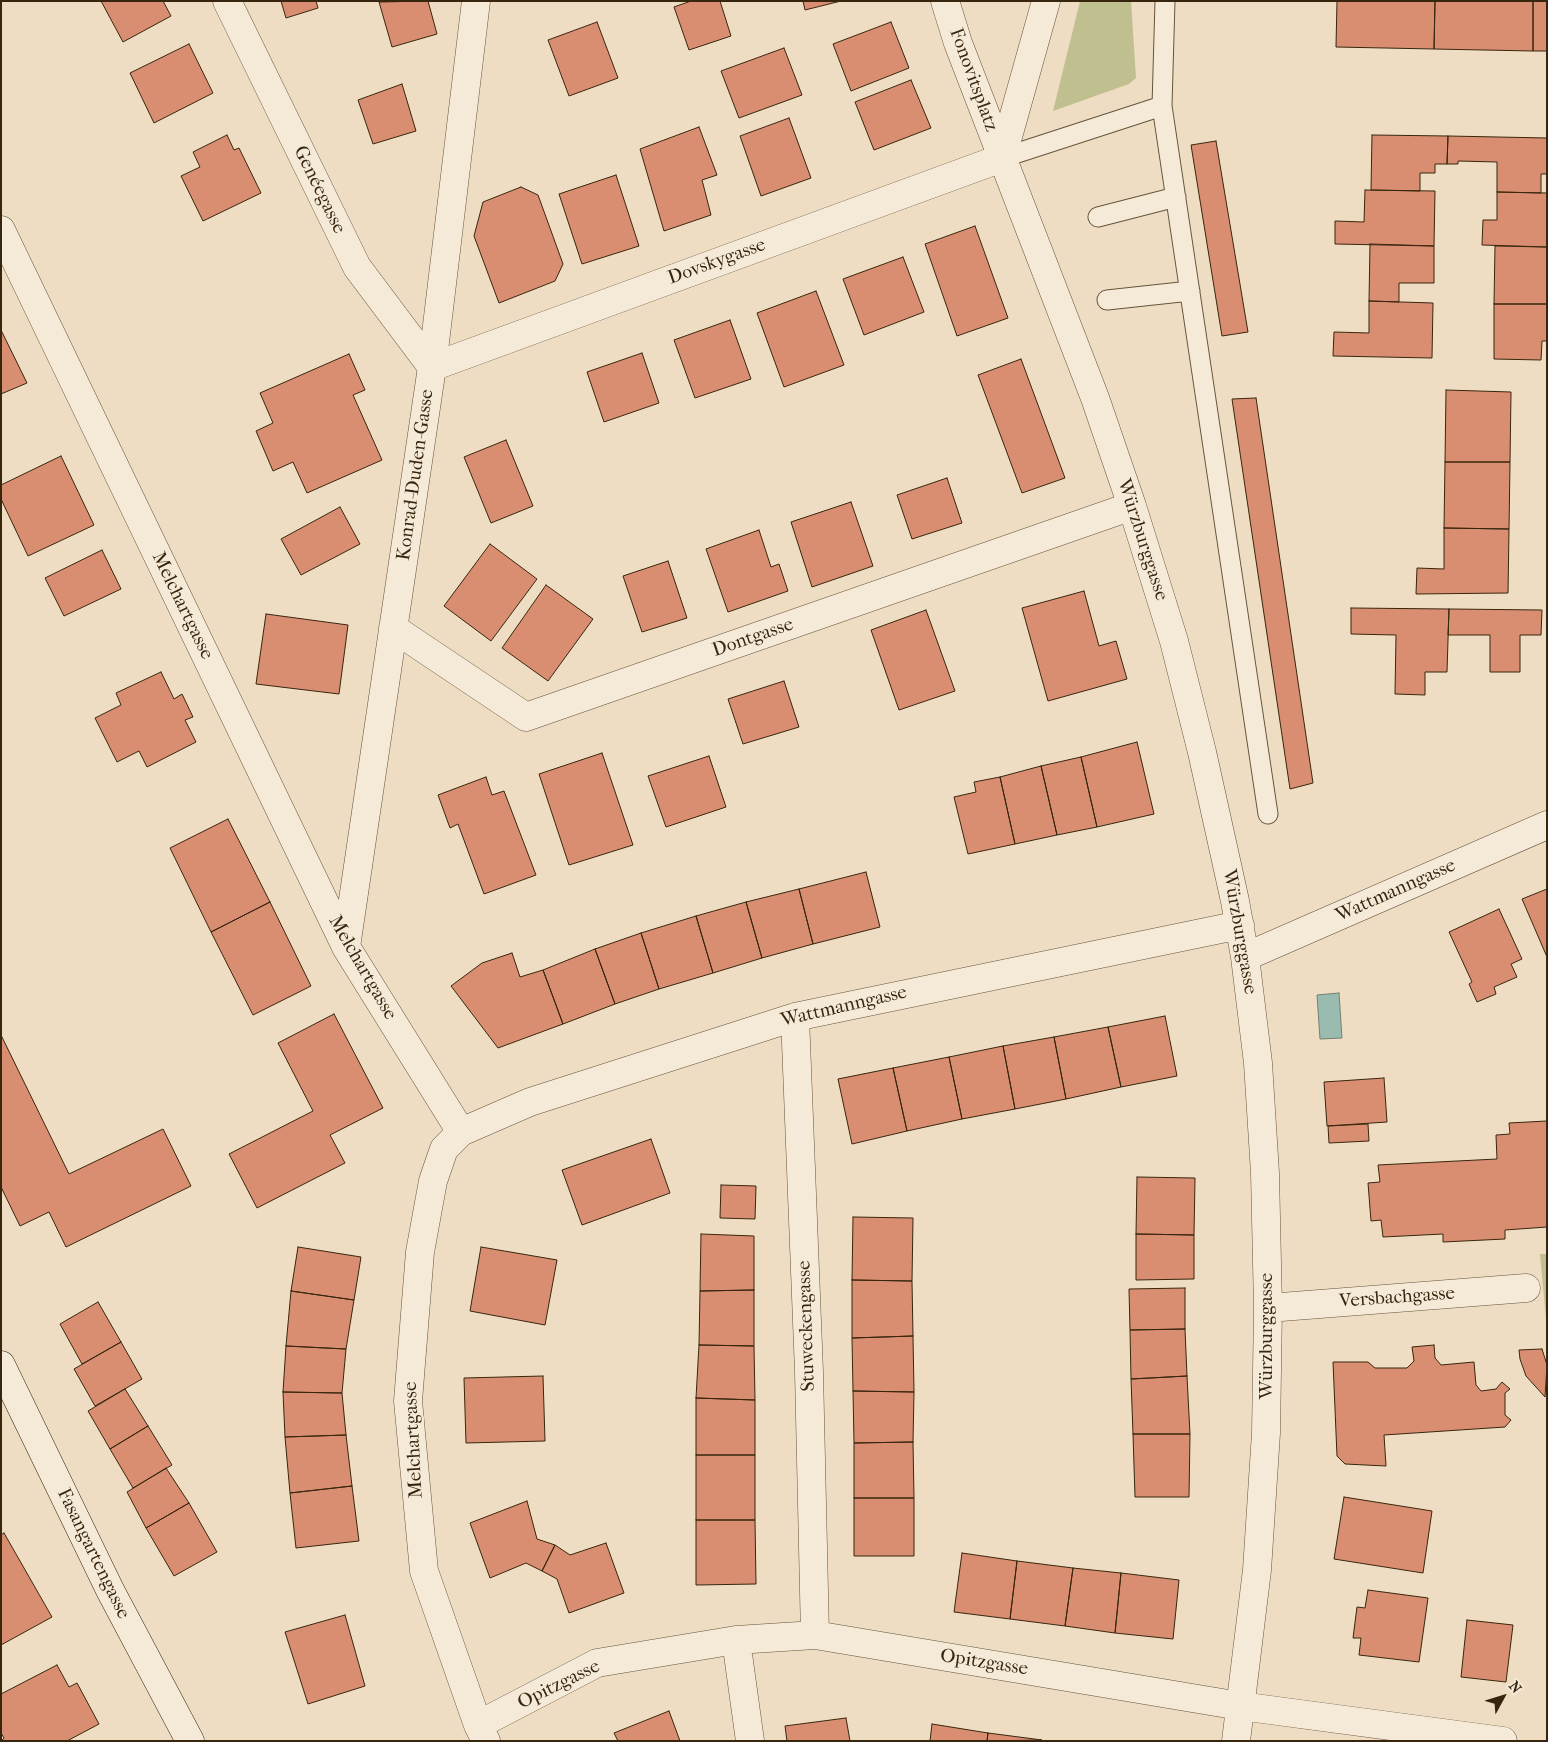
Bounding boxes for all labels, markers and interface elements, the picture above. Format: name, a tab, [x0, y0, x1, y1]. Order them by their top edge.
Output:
street label: Fonovitsplatz	[944, 25, 1002, 135]
street label: Genéegasse	[288, 142, 350, 238]
street label: Dovskygasse	[665, 234, 769, 290]
street label: Konrad-Duden-Gasse	[393, 388, 439, 562]
street label: Würzburggasse	[1112, 476, 1172, 604]
street label: Melchartgasse	[146, 549, 218, 663]
street label: Dontgasse	[710, 614, 796, 662]
street label: Wattmanngasse	[1333, 854, 1459, 928]
street label: Würzburggasse	[1217, 868, 1261, 996]
street label: Melchartgasse	[323, 912, 401, 1024]
street label: Wattmanngasse	[779, 981, 909, 1033]
street label: Stuweckengasse	[793, 1260, 821, 1392]
street label: Würzburggasse	[1256, 1273, 1278, 1399]
street label: Versbachgasse	[1338, 1283, 1456, 1313]
street label: Melchartgasse	[400, 1381, 428, 1499]
street label: Fasangartengasse	[52, 1485, 134, 1623]
street label: Opitzgasse	[938, 1645, 1030, 1681]
street label: Opitzgasse	[514, 1655, 604, 1715]
north arrow	[1478, 1672, 1528, 1722]
text: N	[1505, 1678, 1525, 1697]

